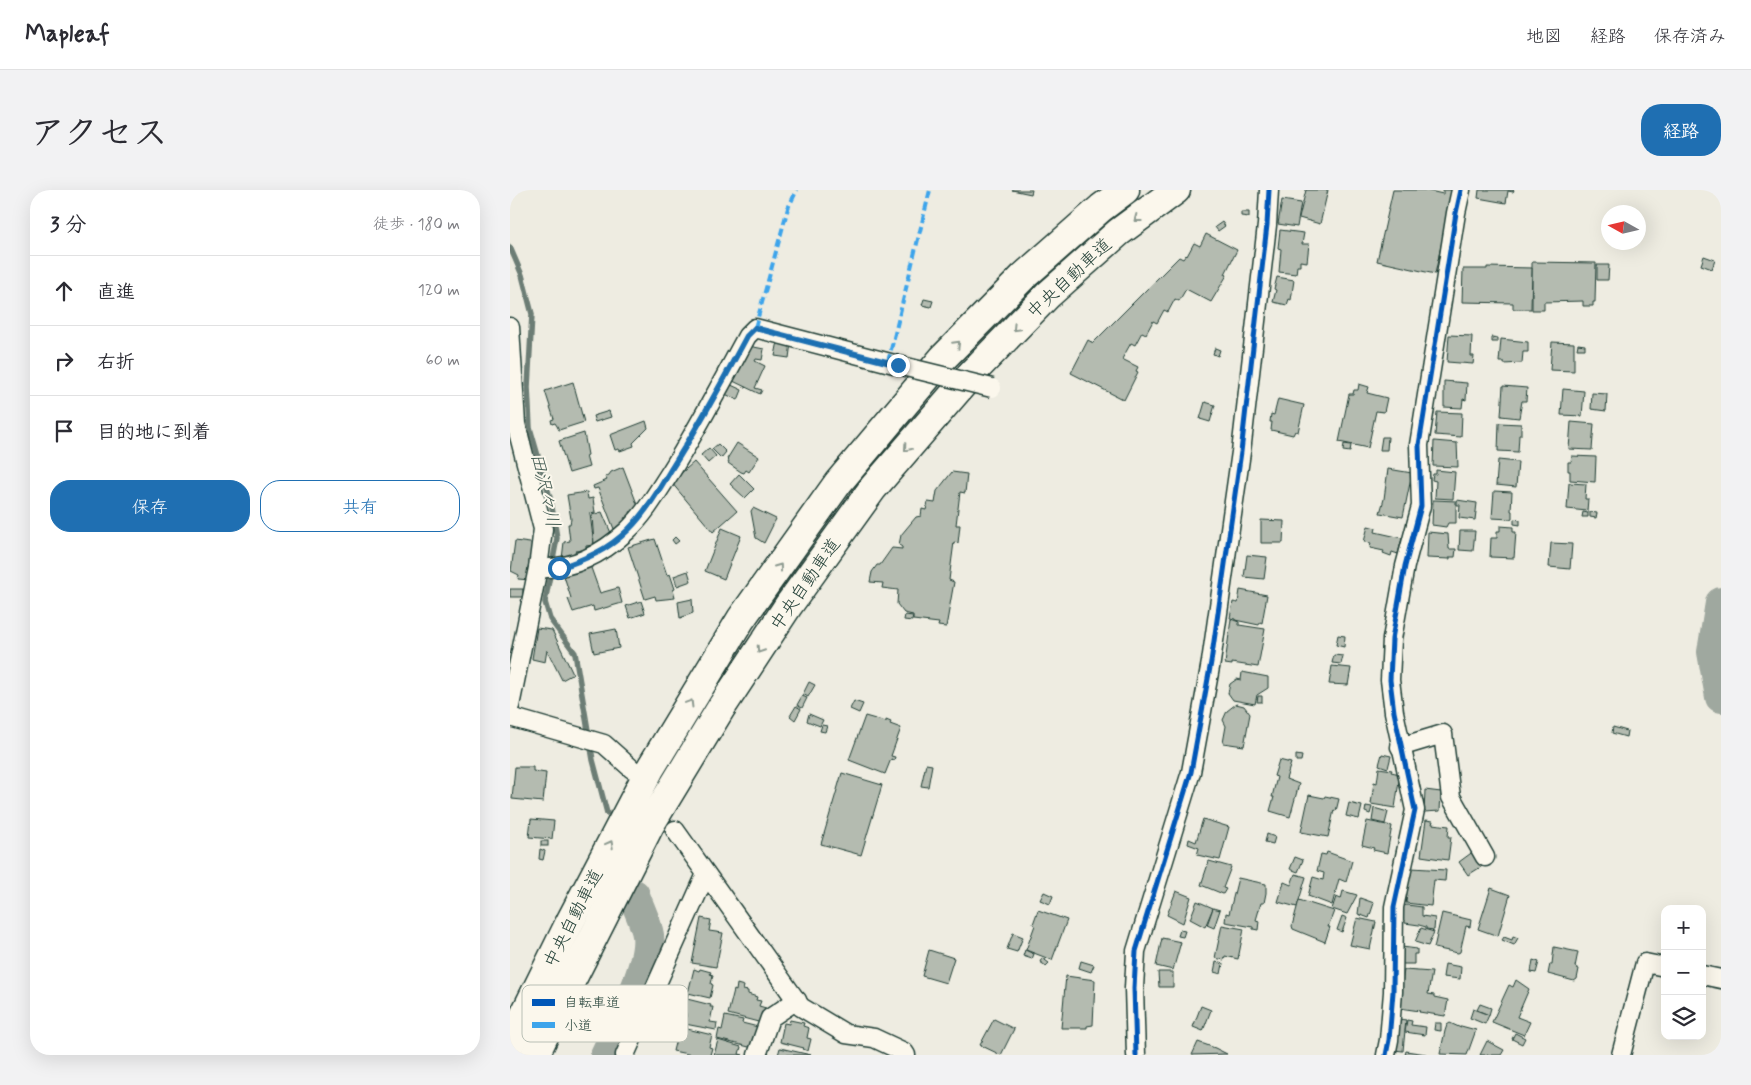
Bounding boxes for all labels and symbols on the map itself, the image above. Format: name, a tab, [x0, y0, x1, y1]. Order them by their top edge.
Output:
north arrow	[1601, 205, 1646, 250]
one-way arrow	[1134, 214, 1143, 222]
street label: 中央自動車道	[1022, 233, 1117, 324]
one-way arrow	[1013, 322, 1022, 331]
one-way arrow	[951, 341, 960, 350]
route end	[887, 354, 910, 377]
one-way arrow	[904, 443, 913, 452]
water label: 田沢々川	[524, 450, 565, 530]
street label: 中央自動車道	[765, 533, 847, 636]
route start	[548, 557, 571, 580]
one-way arrow	[773, 563, 782, 572]
one-way arrow	[756, 645, 766, 654]
one-way arrow	[684, 699, 694, 708]
one-way arrow	[604, 840, 614, 849]
street label: 中央自動車道	[539, 865, 609, 972]
legend	[522, 985, 688, 1042]
text: 自転車道	[564, 994, 620, 1012]
text: 小道	[564, 1017, 592, 1035]

